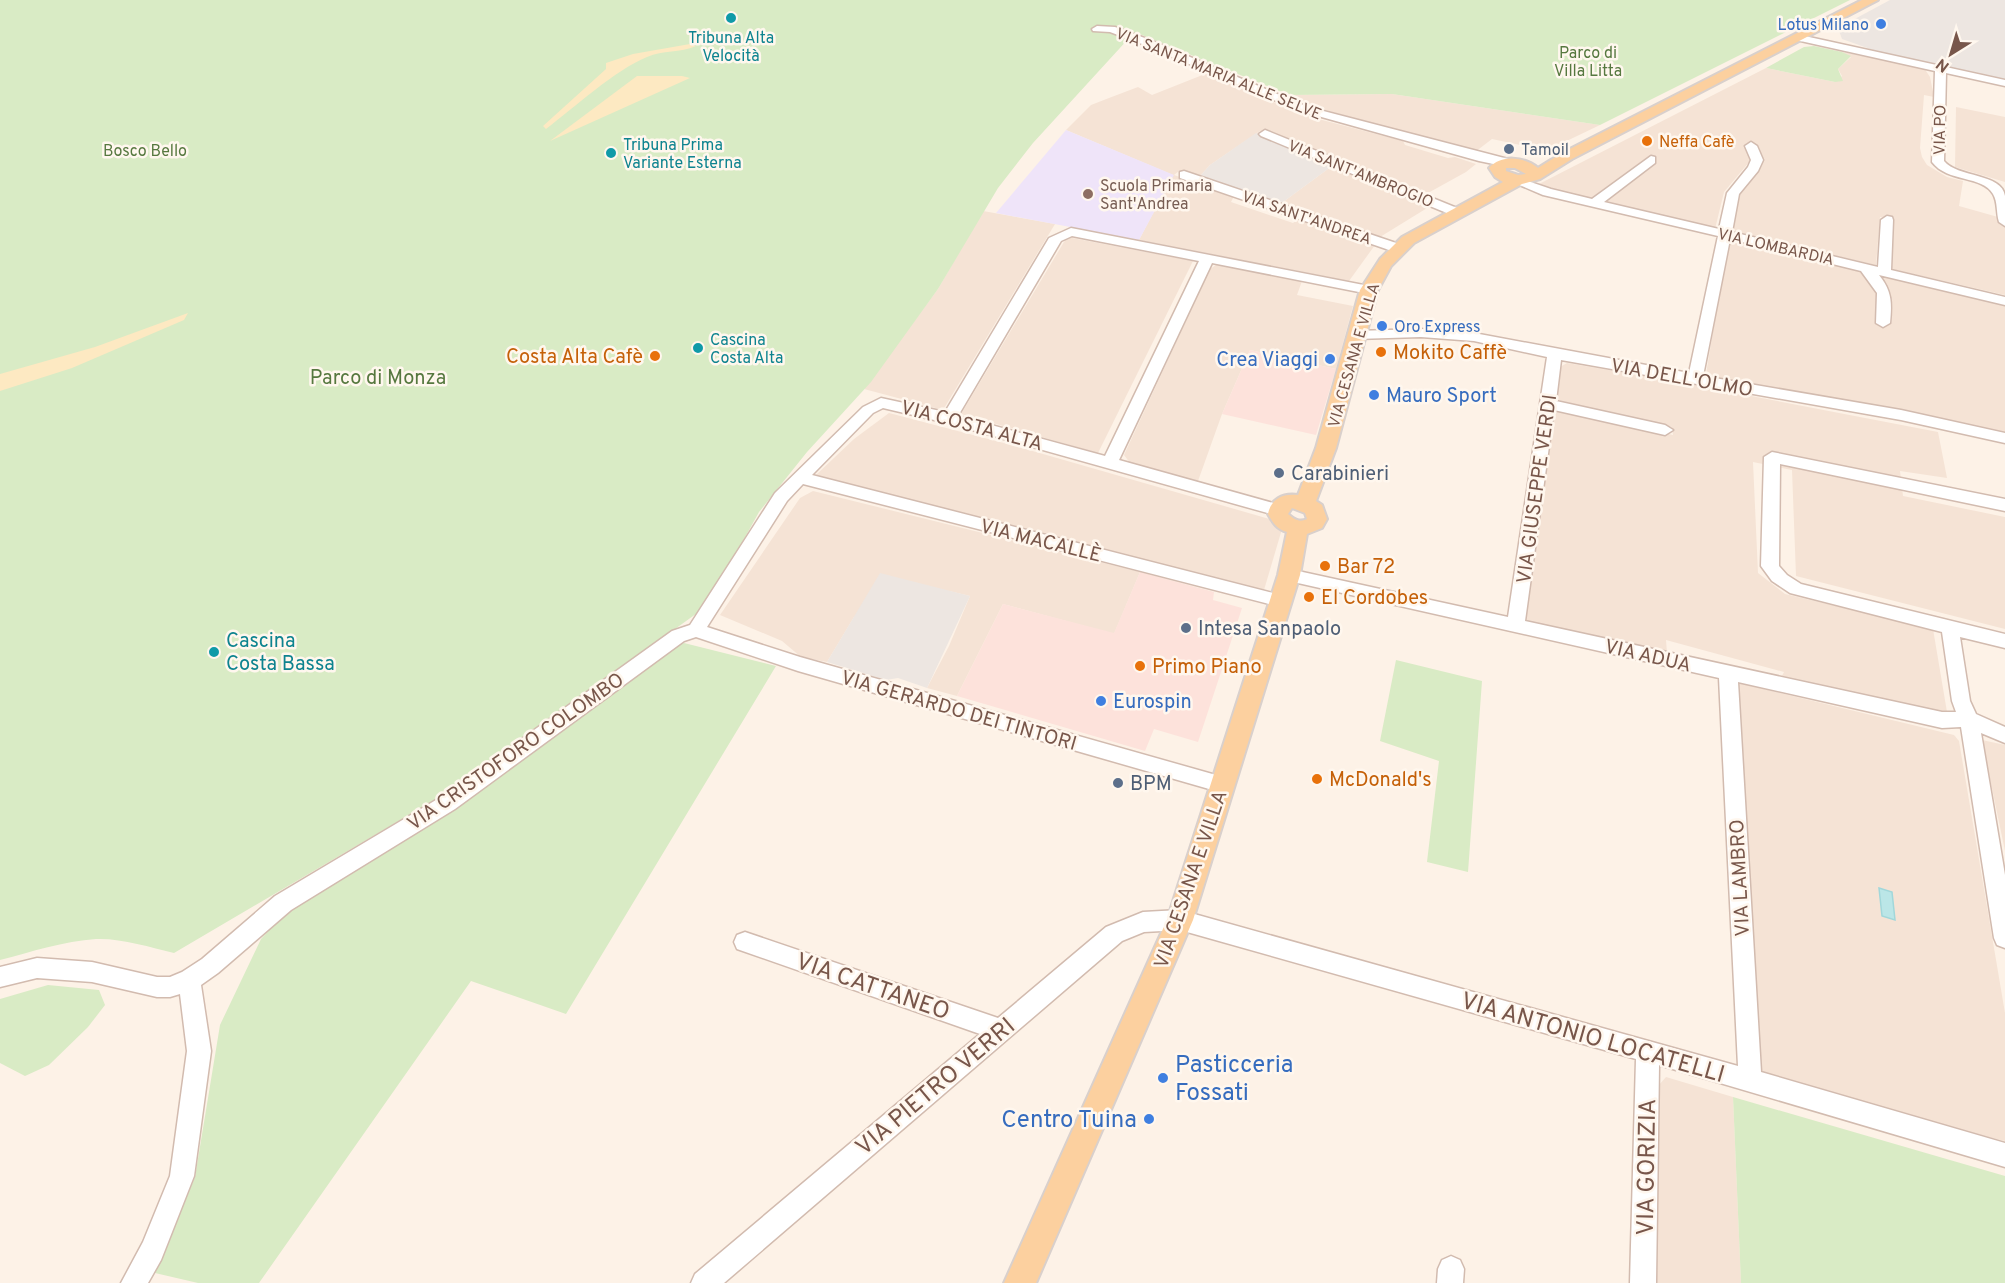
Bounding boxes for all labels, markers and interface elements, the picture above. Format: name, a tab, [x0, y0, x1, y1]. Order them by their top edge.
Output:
marker: Tribuna Alta Velocità	[724, 11, 738, 25]
place label: Lotus Milano	[1777, 16, 1869, 36]
marker: Lotus Milano	[1874, 17, 1888, 31]
street label: VIA SANTA MARIA ALLE SELVE	[1112, 24, 1324, 125]
north arrow	[1921, 24, 1981, 84]
place label: Tribuna Alta Velocità	[688, 29, 774, 67]
park label: Parco di Villa Litta	[1554, 44, 1622, 82]
text: N	[1933, 53, 1954, 76]
street label: VIA PO	[1931, 105, 1951, 155]
place label: Neffa Cafè	[1659, 133, 1734, 153]
marker: Neffa Cafè	[1640, 134, 1654, 148]
place label: Tribuna Prima Variante Esterna	[623, 136, 742, 174]
street label: VIA SANT'AMBROGIO	[1284, 136, 1436, 213]
place label: Tamoil	[1521, 141, 1569, 161]
park label: Bosco Bello	[103, 142, 187, 162]
marker: Tamoil	[1502, 142, 1516, 156]
marker: Tribuna Prima Variante Esterna	[604, 146, 618, 160]
place label: Scuola Primaria Sant'Andrea	[1100, 177, 1213, 215]
marker: Scuola Primaria Sant'Andrea	[1081, 187, 1095, 201]
street label: VIA SANT'ANDREA	[1239, 187, 1374, 251]
street label: VIA LOMBARDIA	[1715, 225, 1836, 271]
street label: VIA CESANA E VILLA	[1325, 281, 1385, 430]
place label: Oro Express	[1394, 318, 1480, 338]
marker: Oro Express	[1375, 319, 1389, 333]
place label: Cascina Costa Alta	[710, 331, 783, 369]
marker: Cascina Costa Alta	[691, 341, 705, 355]
place label: Mokito Caffè	[1393, 341, 1507, 367]
place label: Costa Alta Cafè	[506, 345, 643, 371]
marker: Mokito Caffè	[1374, 345, 1388, 359]
place label: Crea Viaggi	[1216, 348, 1318, 374]
marker: Costa Alta Cafè	[648, 349, 662, 363]
marker: Crea Viaggi	[1323, 352, 1337, 366]
street label: VIA DELL'OLMO	[1608, 354, 1755, 404]
park label: Parco di Monza	[310, 366, 446, 392]
place label: Mauro Sport	[1386, 384, 1497, 410]
marker: Mauro Sport	[1367, 388, 1381, 402]
street label: VIA GIUSEPPE VERDI	[1512, 393, 1564, 586]
street label: VIA COSTA ALTA	[897, 395, 1045, 458]
place label: Carabinieri	[1291, 462, 1389, 488]
marker: Carabinieri	[1272, 466, 1286, 480]
street label: VIA MACALLÈ	[977, 512, 1104, 570]
place label: Bar 72	[1337, 555, 1395, 581]
marker: Bar 72	[1318, 559, 1332, 573]
place label: El Cordobes	[1321, 586, 1428, 612]
marker: El Cordobes	[1302, 590, 1316, 604]
place label: Intesa Sanpaolo	[1198, 617, 1341, 643]
marker: Intesa Sanpaolo	[1179, 621, 1193, 635]
place label: Cascina Costa Bassa	[226, 629, 335, 678]
street label: VIA ADUA	[1602, 634, 1694, 680]
marker: Cascina Costa Bassa	[207, 645, 221, 659]
place label: Primo Piano	[1152, 655, 1262, 681]
marker: Primo Piano	[1133, 659, 1147, 673]
street label: VIA GERARDO DEI TINTORI	[838, 666, 1079, 758]
street label: VIA CRISTOFORO COLOMBO	[403, 668, 630, 838]
place label: Eurospin	[1113, 690, 1192, 716]
marker: Eurospin	[1094, 694, 1108, 708]
place label: McDonald's	[1329, 768, 1432, 794]
place label: BPM	[1130, 772, 1172, 798]
marker: McDonald's	[1310, 772, 1324, 786]
marker: BPM	[1111, 776, 1125, 790]
street label: VIA CESANA E VILLA	[1149, 787, 1235, 972]
street label: VIA LAMBRO	[1725, 819, 1757, 937]
street label: VIA CATTANEO	[791, 947, 953, 1028]
street label: VIA ANTONIO LOCATELLI	[1457, 987, 1728, 1091]
street label: VIA PIETRO VERRI	[850, 1012, 1022, 1163]
place label: Pasticceria Fossati	[1175, 1051, 1293, 1109]
marker: Pasticceria Fossati	[1156, 1071, 1170, 1085]
street label: VIA GORIZIA	[1632, 1098, 1664, 1236]
place label: Centro Tuina	[1001, 1106, 1137, 1136]
marker: Centro Tuina	[1142, 1112, 1156, 1126]

